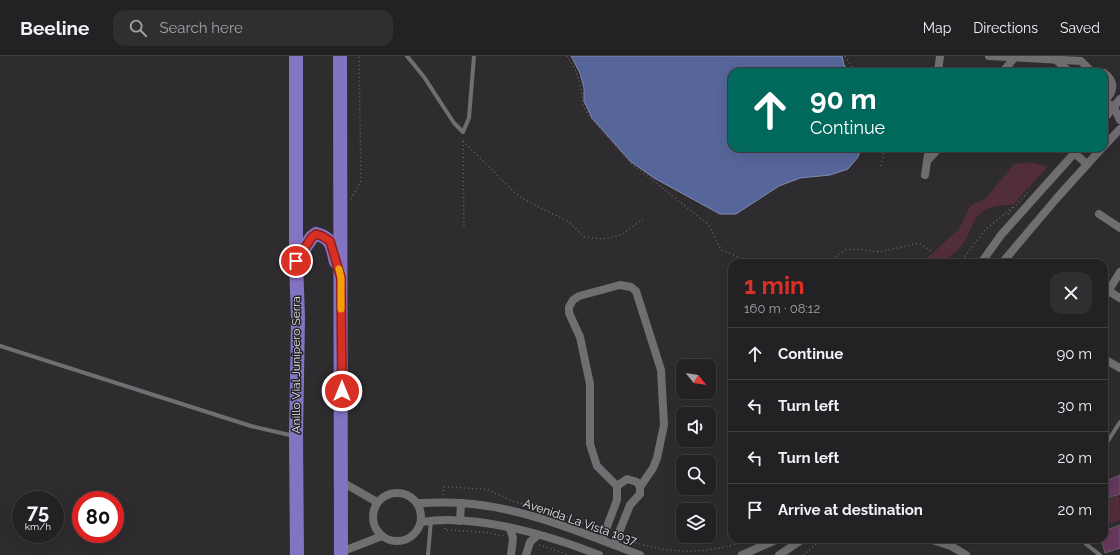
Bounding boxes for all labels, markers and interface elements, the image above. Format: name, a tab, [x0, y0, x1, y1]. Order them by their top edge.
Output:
search box	[113, 10, 393, 46]
text: Beeline	[20, 17, 89, 39]
icon: search	[127, 17, 149, 39]
text: Search here	[159, 19, 243, 37]
text: Map	[923, 20, 951, 36]
text: Directions	[973, 20, 1038, 36]
text: Saved	[1060, 20, 1100, 36]
text: 90 m	[810, 83, 876, 116]
icon: ahead	[744, 84, 796, 136]
text: Continue	[810, 117, 885, 138]
pin	[279, 244, 313, 278]
icon: arrive	[285, 250, 307, 272]
text: 1 min	[744, 271, 805, 300]
button: close	[1050, 272, 1092, 314]
street label: Anillo Vial Junípero Serra	[289, 296, 303, 434]
text: 160 m · 08:12	[744, 301, 820, 316]
icon: ahead	[744, 343, 766, 365]
text: Continue	[778, 345, 843, 363]
text: 90 m	[1056, 345, 1092, 363]
north arrow	[676, 359, 716, 399]
map controls	[676, 359, 716, 543]
position arrow	[321, 370, 363, 412]
icon: left	[744, 395, 766, 417]
text: Turn left	[778, 397, 839, 415]
text: 30 m	[1057, 397, 1092, 415]
button: sound	[676, 407, 716, 447]
icon: left	[744, 447, 766, 469]
text: Turn left	[778, 449, 839, 467]
text: 20 m	[1057, 449, 1092, 467]
button: search	[676, 455, 716, 495]
speed limit sign: 80	[72, 491, 124, 543]
street label: Avenida La Vista 1037	[521, 496, 639, 548]
icon: arrive	[744, 499, 766, 521]
text: 75	[27, 500, 49, 524]
text: Arrive at destination	[778, 501, 923, 519]
text: 20 m	[1057, 501, 1092, 519]
button: layers	[676, 503, 716, 543]
text: km/h	[25, 521, 51, 532]

